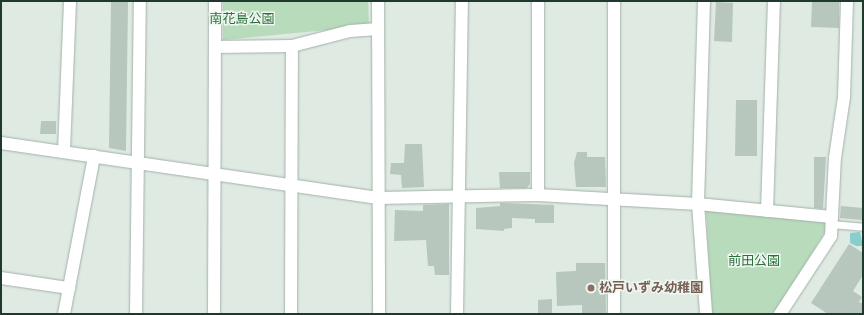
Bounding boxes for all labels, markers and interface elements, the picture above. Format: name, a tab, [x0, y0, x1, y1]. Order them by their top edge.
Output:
park label: 南花島公園	[210, 11, 274, 27]
park label: 前田公園	[728, 253, 780, 269]
place label: 松戸いずみ幼稚園	[599, 280, 703, 296]
marker: 松戸いずみ幼稚園	[586, 283, 596, 293]

